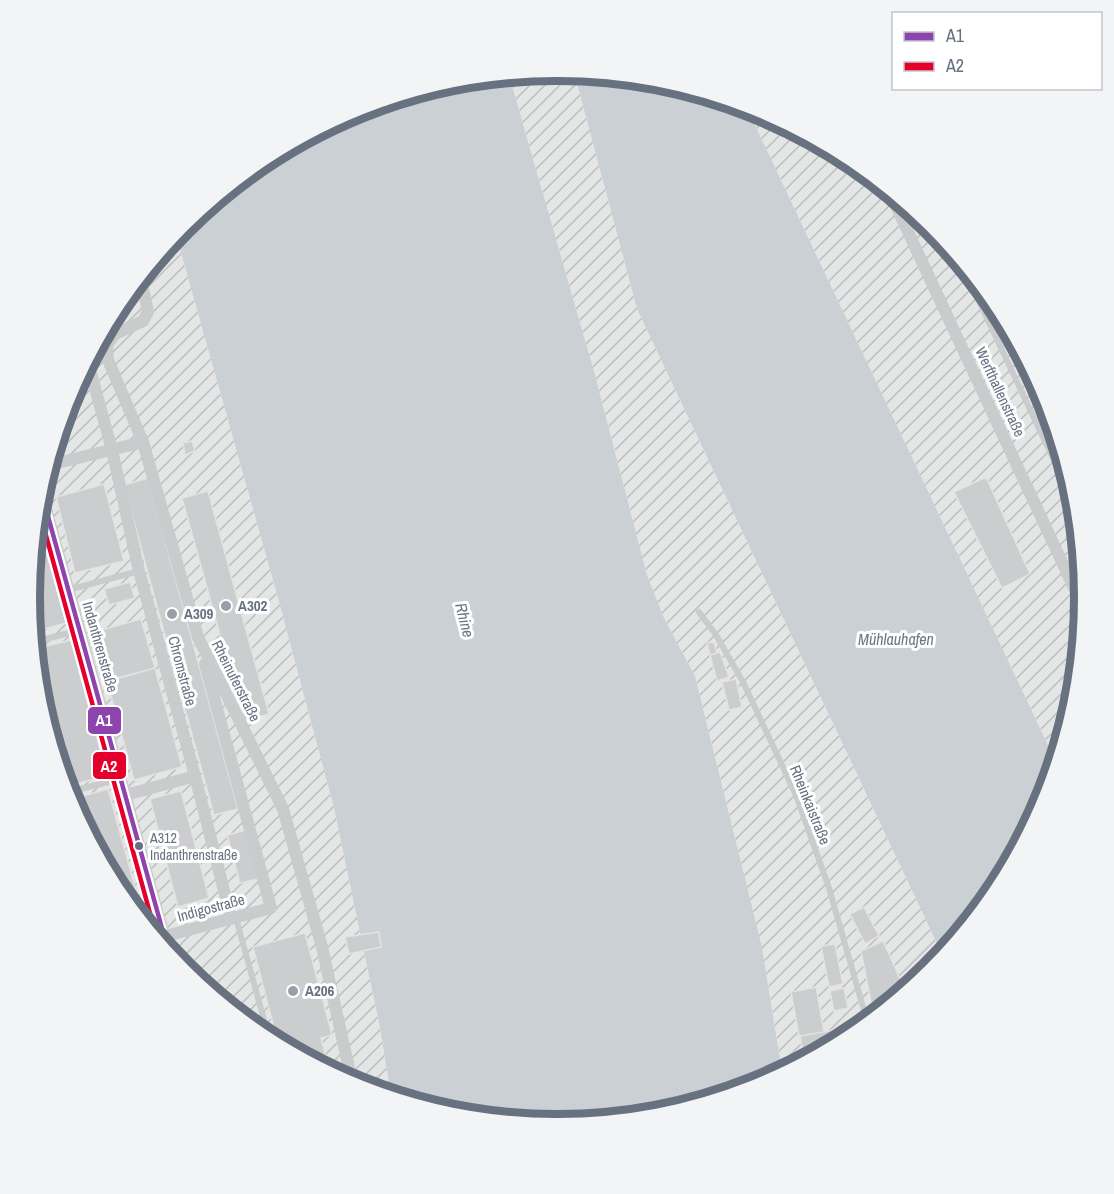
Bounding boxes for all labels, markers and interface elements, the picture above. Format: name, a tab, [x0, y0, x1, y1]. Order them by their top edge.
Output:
legend	[892, 12, 1102, 90]
text: A1	[945, 23, 965, 48]
text: A2	[945, 53, 964, 78]
street label: Werfthallenstraße	[970, 343, 1031, 440]
place label: A302	[238, 595, 268, 616]
street label: Indanthrenstraße	[77, 599, 124, 695]
marker: A302	[219, 599, 233, 613]
water label: Rhine	[450, 600, 480, 640]
place label: A309	[184, 603, 214, 624]
marker: A309	[165, 607, 179, 621]
water label: Mühlauhafen	[858, 628, 934, 650]
street label: Chromstraße	[163, 633, 202, 708]
street label: Rheinuferstraße	[207, 636, 266, 725]
line badge: A1	[87, 706, 122, 735]
text: A1	[96, 709, 113, 731]
line badge: A2	[92, 751, 127, 780]
text: A2	[101, 755, 117, 777]
street label: Rheinkaistraße	[785, 762, 836, 848]
place label: A312 Indanthrenstraße	[149, 829, 237, 864]
marker: A312 Indanthrenstraße	[133, 840, 145, 852]
street label: Indigostraße	[175, 888, 247, 927]
place label: A206	[305, 980, 335, 1001]
marker: A206	[286, 984, 300, 998]

